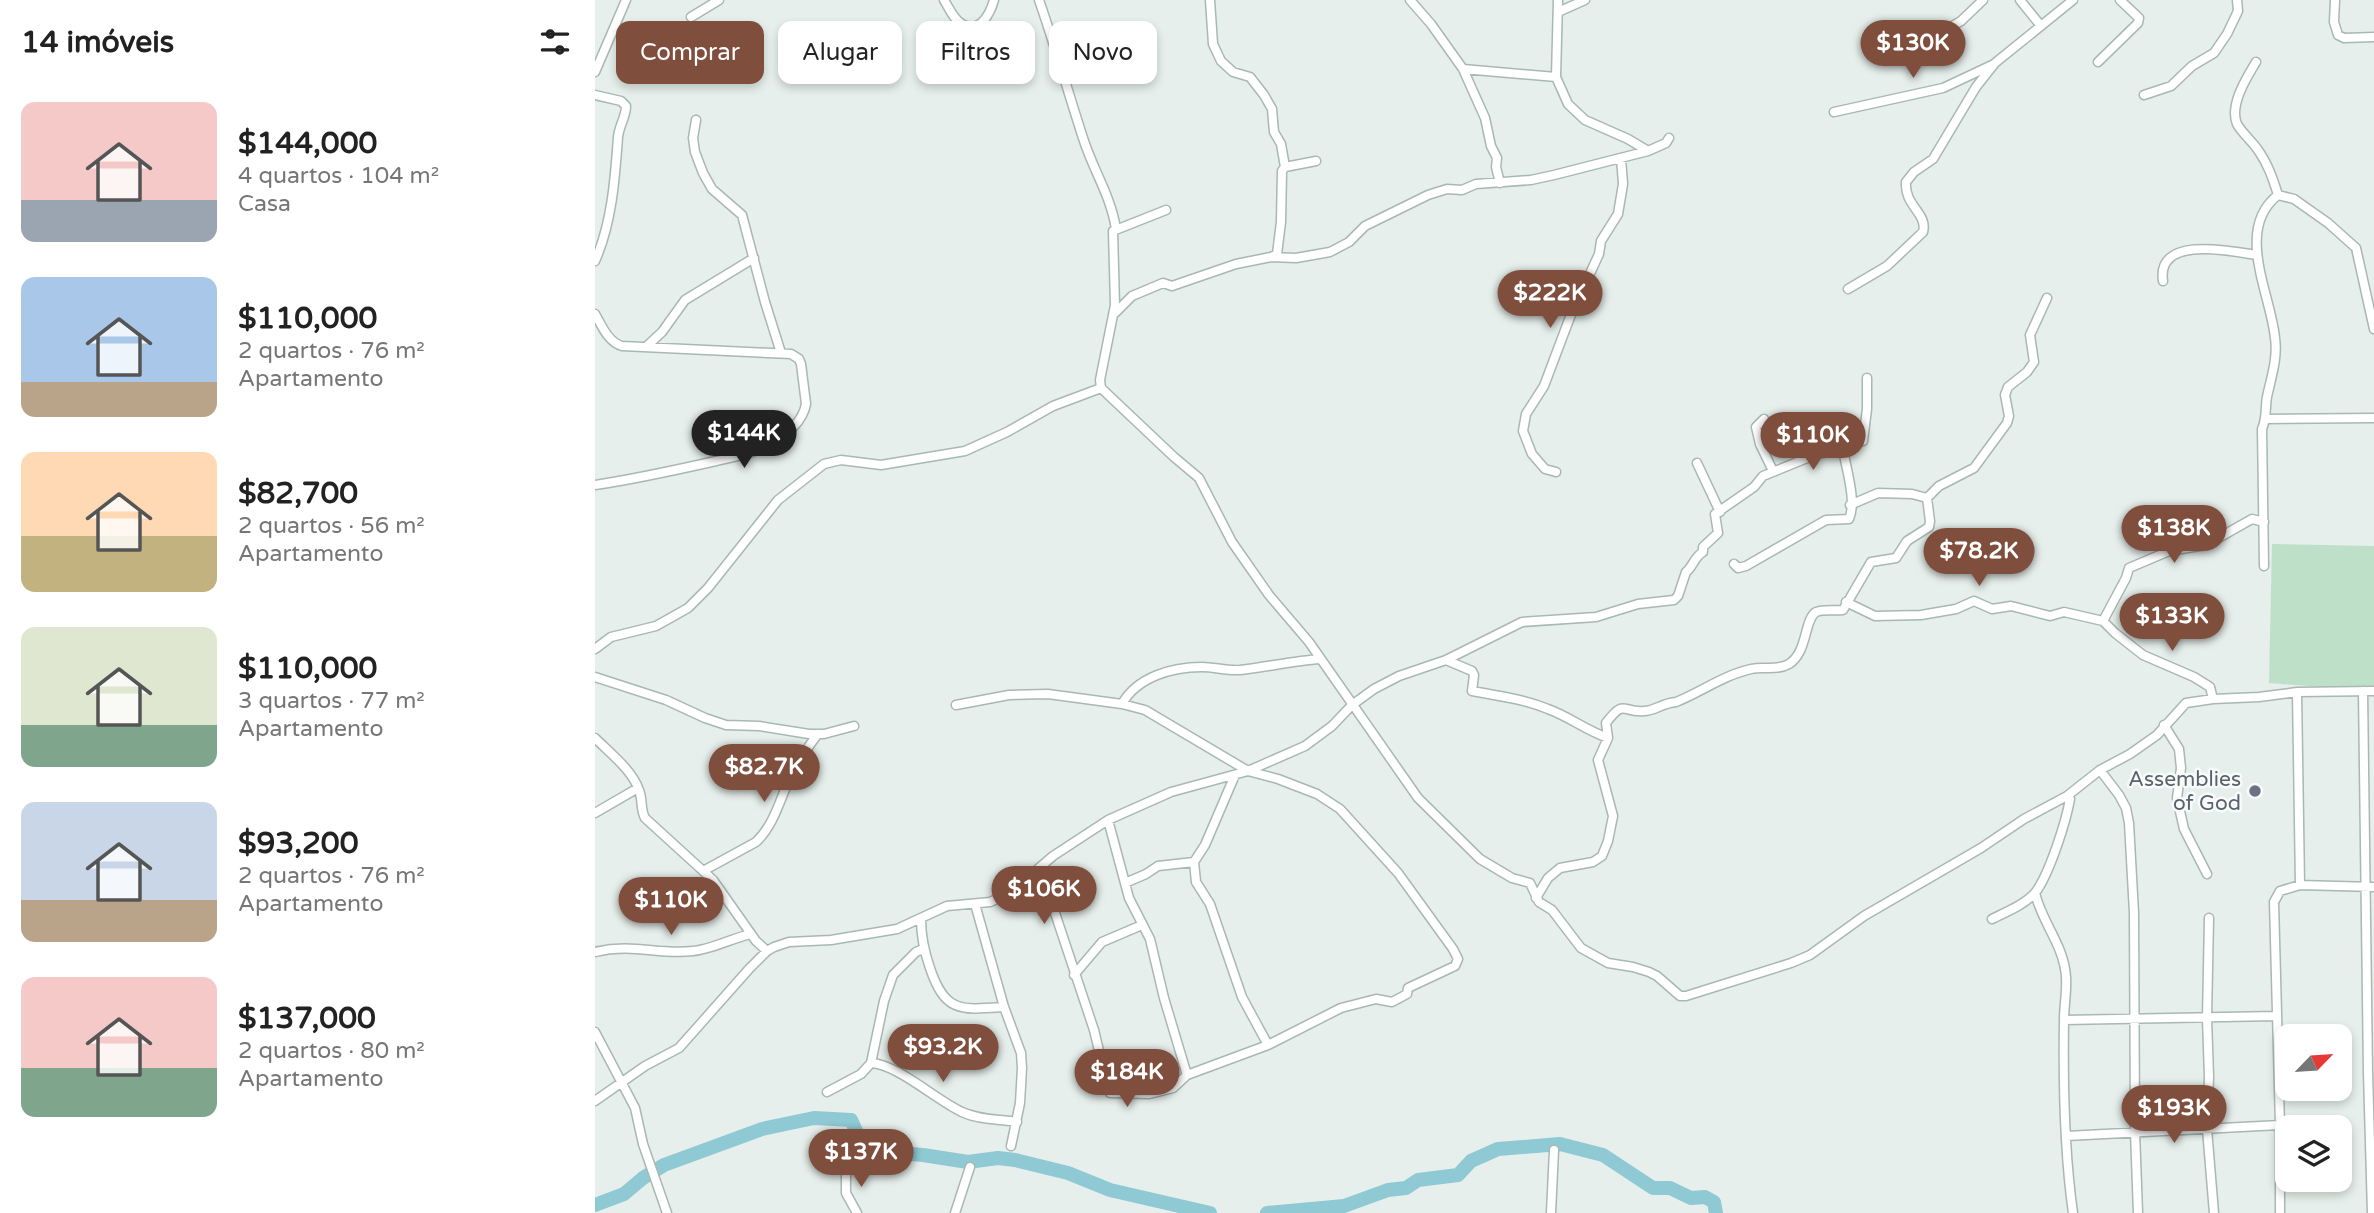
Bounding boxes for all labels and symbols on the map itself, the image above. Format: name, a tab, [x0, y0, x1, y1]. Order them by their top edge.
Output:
pin: $130K	[1864, 20, 1962, 80]
pin: $222K	[1501, 270, 1599, 330]
pin: $144K	[695, 410, 793, 470]
pin: $110K	[1764, 412, 1862, 472]
pin: $138K	[2125, 505, 2223, 565]
pin: $78.2K	[1922, 528, 2036, 588]
pin: $133K	[2123, 594, 2221, 653]
pin: $82.7K	[707, 744, 821, 804]
place label: Assemblies of God	[2128, 767, 2241, 816]
marker: Assemblies of God	[2247, 783, 2263, 799]
pin: $106K	[995, 866, 1093, 926]
pin: $110K	[622, 878, 720, 937]
pin: $93.2K	[886, 1024, 1000, 1084]
north arrow	[2275, 1024, 2352, 1101]
pin: $184K	[1078, 1050, 1176, 1109]
pin: $193K	[2125, 1086, 2223, 1145]
pin: $137K	[812, 1130, 910, 1189]

